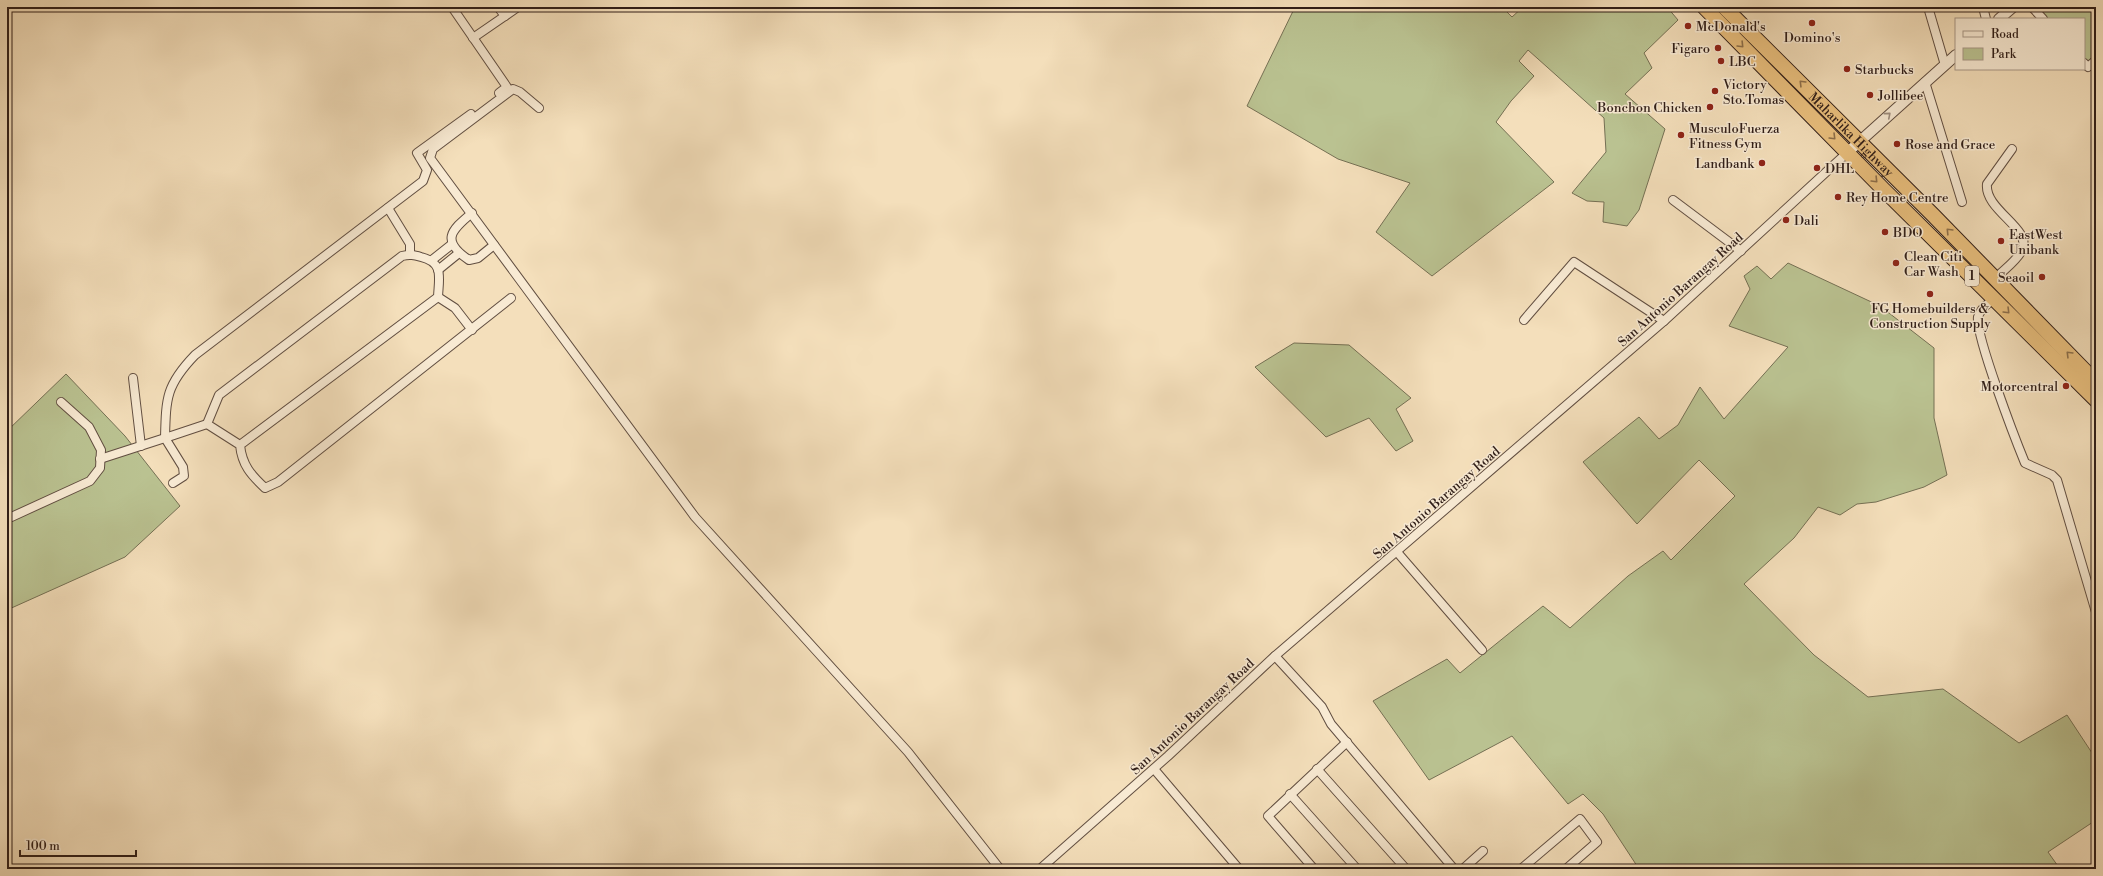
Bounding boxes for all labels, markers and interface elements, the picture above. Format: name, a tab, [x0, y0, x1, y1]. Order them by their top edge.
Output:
marker: Domino's	[1807, 18, 1817, 28]
legend	[1955, 18, 2085, 70]
place label: McDonald's	[1696, 19, 1766, 35]
marker: McDonald's	[1683, 21, 1693, 31]
text: Road	[1991, 27, 2019, 42]
place label: Domino's	[1784, 30, 1841, 46]
one-way arrow	[1736, 40, 1744, 48]
place label: Figaro	[1671, 41, 1710, 57]
marker: Figaro	[1713, 43, 1723, 53]
text: Park	[1991, 47, 2017, 62]
place label: LBC	[1729, 54, 1756, 70]
marker: LBC	[1716, 56, 1726, 66]
place label: Starbucks	[1855, 62, 1914, 78]
marker: Starbucks	[1842, 64, 1852, 74]
place label: Victory Sto.Tomas	[1722, 77, 1784, 108]
one-way arrow	[1799, 80, 1807, 88]
marker: Victory Sto.Tomas	[1710, 86, 1720, 96]
place label: Jollibee	[1877, 88, 1924, 104]
street label: Maharlika Highway	[1805, 89, 1897, 181]
marker: Jollibee	[1865, 90, 1875, 100]
place label: Bonchon Chicken	[1596, 100, 1702, 116]
marker: Bonchon Chicken	[1705, 102, 1715, 112]
one-way arrow	[1884, 113, 1891, 120]
place label: MusculoFuerza Fitness Gym	[1689, 121, 1780, 152]
marker: MusculoFuerza Fitness Gym	[1676, 130, 1686, 140]
one-way arrow	[1828, 133, 1835, 140]
place label: Rose and Grace	[1905, 137, 1996, 153]
marker: Rose and Grace	[1892, 139, 1902, 149]
place label: Landbank	[1695, 156, 1755, 172]
marker: Landbank	[1757, 158, 1767, 168]
place label: DHL	[1825, 161, 1855, 177]
marker: DHL	[1812, 163, 1822, 173]
one-way arrow	[1870, 175, 1877, 183]
place label: Rey Home Centre	[1846, 190, 1949, 206]
marker: Rey Home Centre	[1833, 192, 1843, 202]
place label: Dali	[1794, 213, 1819, 229]
marker: Dali	[1781, 215, 1791, 225]
place label: BDO	[1892, 225, 1922, 241]
marker: BDO	[1880, 227, 1890, 237]
place label: EastWest Unibank	[2009, 227, 2063, 258]
one-way arrow	[1946, 228, 1954, 236]
street label: San Antonio Barangay Road	[1615, 229, 1747, 350]
marker: EastWest Unibank	[1996, 236, 2006, 246]
place label: Clean Citi Car Wash	[1904, 249, 1962, 280]
marker: Clean Citi Car Wash	[1891, 258, 1901, 268]
road number: 1	[1965, 266, 1979, 286]
place label: Seaoil	[1998, 270, 2034, 286]
marker: Seaoil	[2037, 272, 2047, 282]
marker: FG Homebuilders & Construction Supply	[1925, 289, 1935, 299]
place label: FG Homebuilders & Construction Supply	[1869, 301, 1991, 332]
one-way arrow	[2002, 306, 2010, 314]
one-way arrow	[2066, 351, 2074, 359]
place label: Motorcentral	[1981, 379, 2058, 395]
marker: Motorcentral	[2061, 381, 2071, 391]
street label: San Antonio Barangay Road	[1370, 443, 1504, 562]
street label: San Antonio Barangay Road	[1128, 655, 1258, 778]
scale bar	[20, 832, 136, 858]
text: 100 m	[26, 839, 60, 854]

